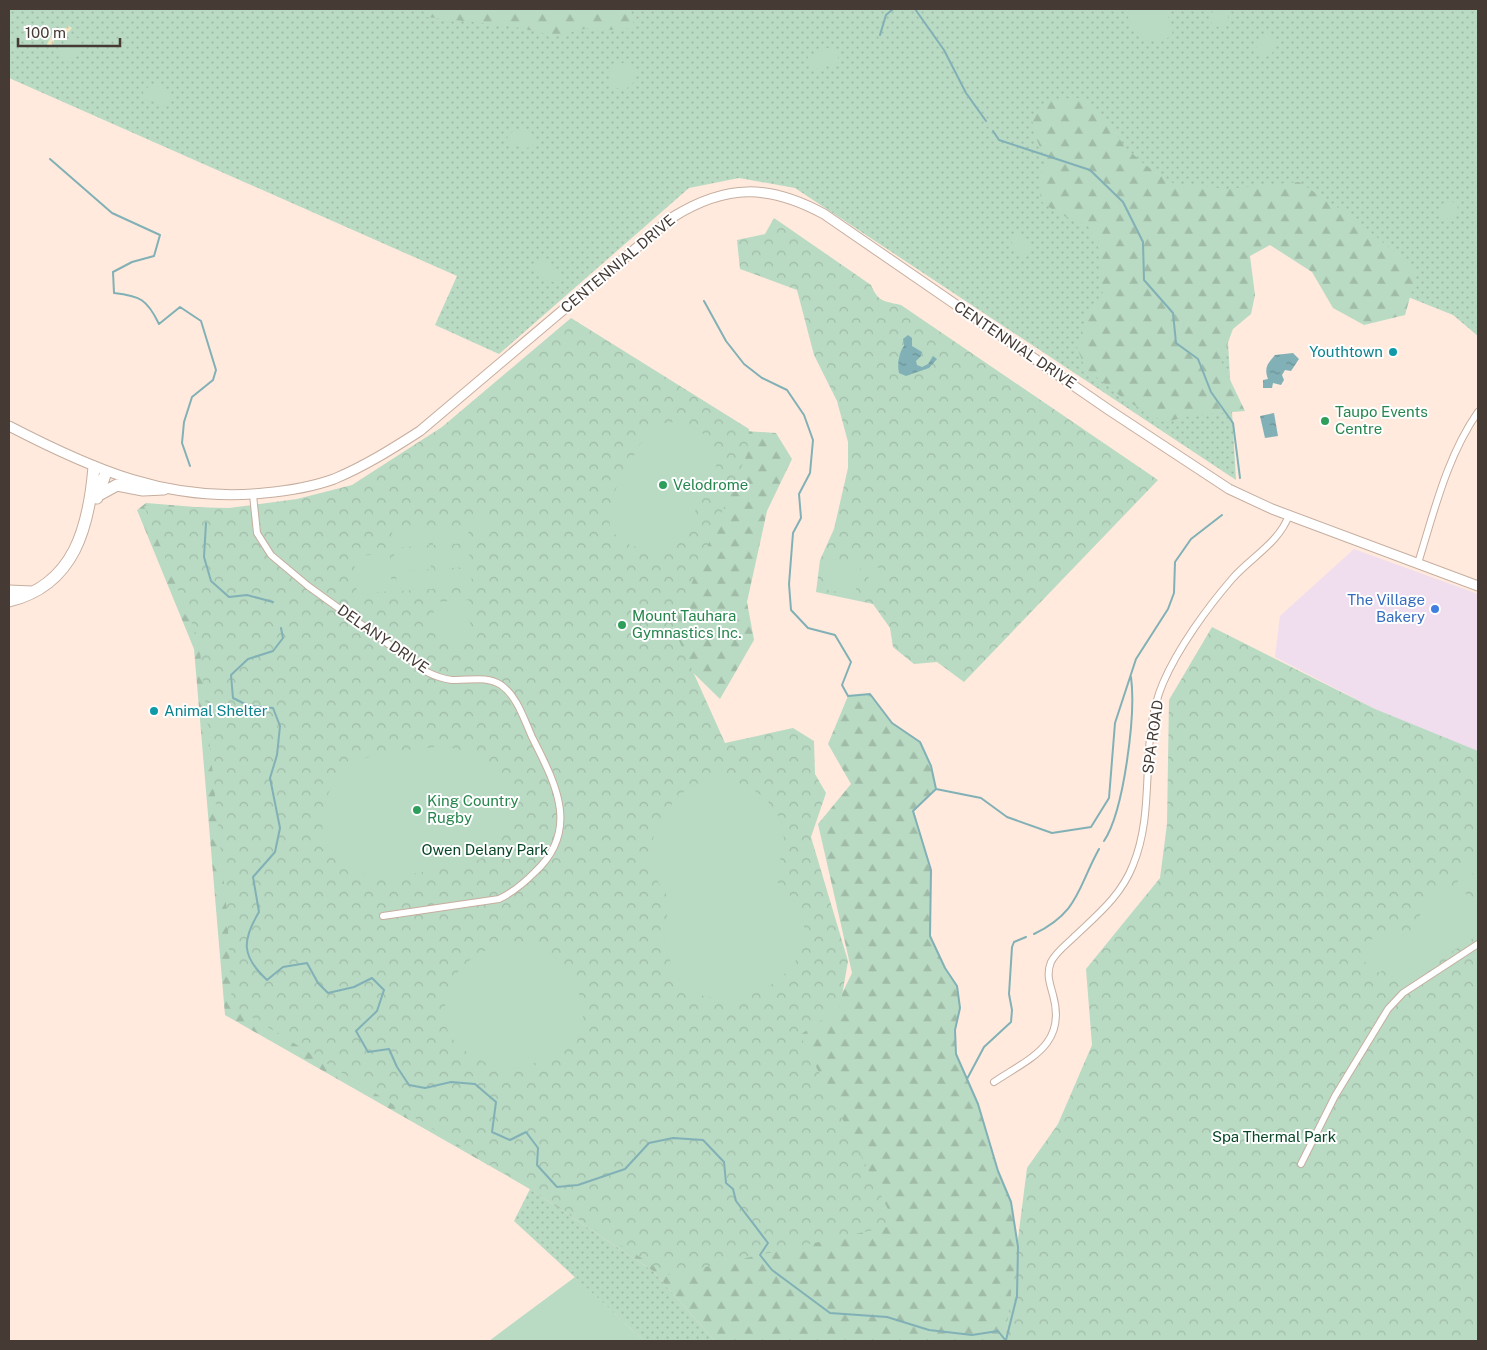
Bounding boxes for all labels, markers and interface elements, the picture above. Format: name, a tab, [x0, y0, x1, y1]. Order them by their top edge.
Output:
scale bar	[18, 15, 120, 47]
text: 100 m	[25, 24, 66, 41]
street label: CENTENNIAL DRIVE	[557, 211, 678, 316]
street label: CENTENNIAL DRIVE	[951, 297, 1079, 392]
place label: Youthtown	[1309, 343, 1383, 360]
marker: Youthtown	[1387, 346, 1399, 358]
place label: Taupo Events Centre	[1335, 403, 1428, 437]
marker: Taupo Events Centre	[1319, 415, 1331, 427]
place label: Velodrome	[673, 476, 748, 493]
marker: Velodrome	[657, 479, 669, 491]
place label: The Village Bakery	[1347, 591, 1425, 625]
street label: DELANY DRIVE	[334, 601, 432, 676]
marker: The Village Bakery	[1429, 603, 1441, 615]
place label: Mount Tauhara Gymnastics Inc.	[632, 607, 742, 641]
marker: Mount Tauhara Gymnastics Inc.	[616, 619, 628, 631]
street label: SPA ROAD	[1139, 699, 1166, 775]
place label: Animal Shelter	[164, 702, 268, 719]
marker: Animal Shelter	[148, 705, 160, 717]
place label: King Country Rugby	[427, 792, 519, 826]
marker: King Country Rugby	[411, 804, 423, 816]
park label: Owen Delany Park	[421, 841, 549, 858]
park label: Spa Thermal Park	[1212, 1128, 1336, 1145]

